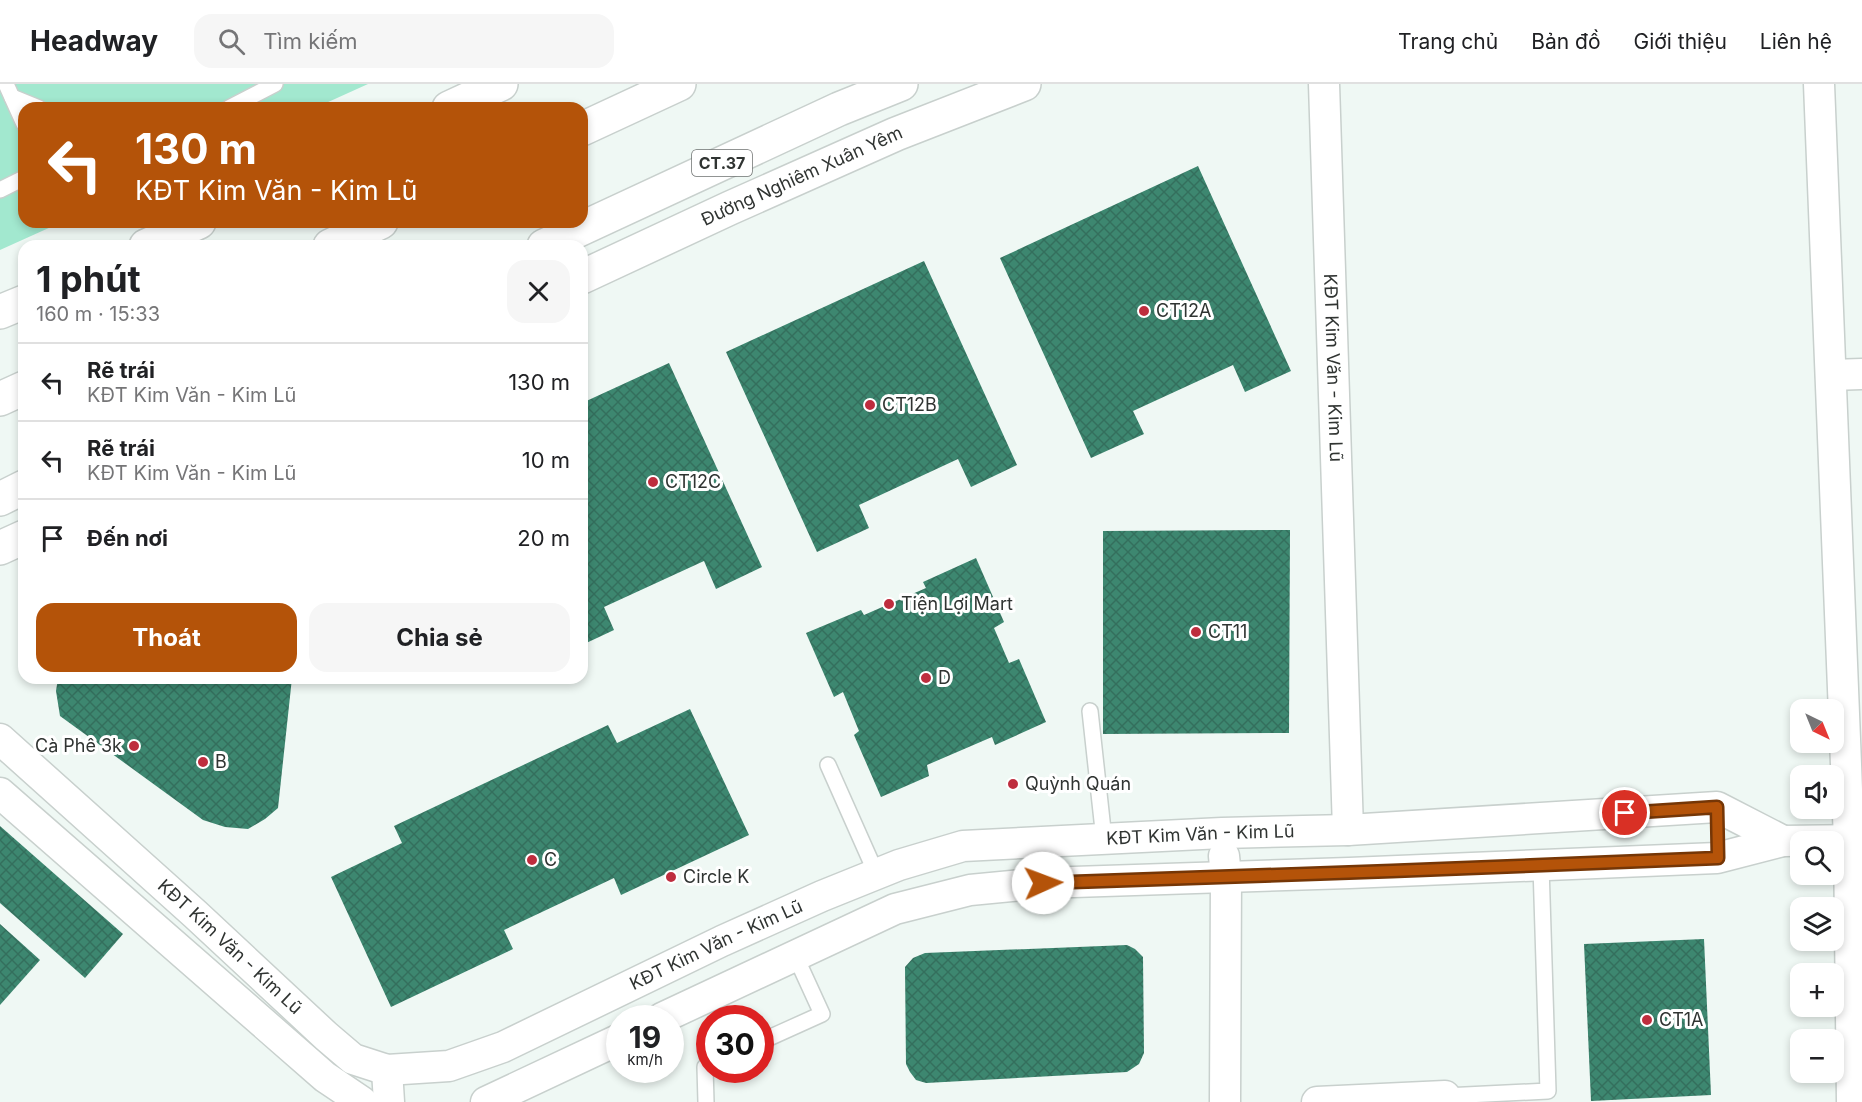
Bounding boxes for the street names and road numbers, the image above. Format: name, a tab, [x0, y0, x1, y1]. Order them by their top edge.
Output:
street label: Đường Nghiêm Xuân Yêm	[698, 122, 905, 230]
road number: CT.37	[692, 150, 752, 176]
street label: KĐT Kim Văn - Kim Lũ	[1320, 273, 1347, 462]
street label: KĐT Kim Văn - Kim Lũ	[1106, 820, 1295, 849]
street label: KĐT Kim Văn - Kim Lũ	[154, 875, 307, 1018]
street label: KĐT Kim Văn - Kim Lũ	[626, 895, 806, 994]

